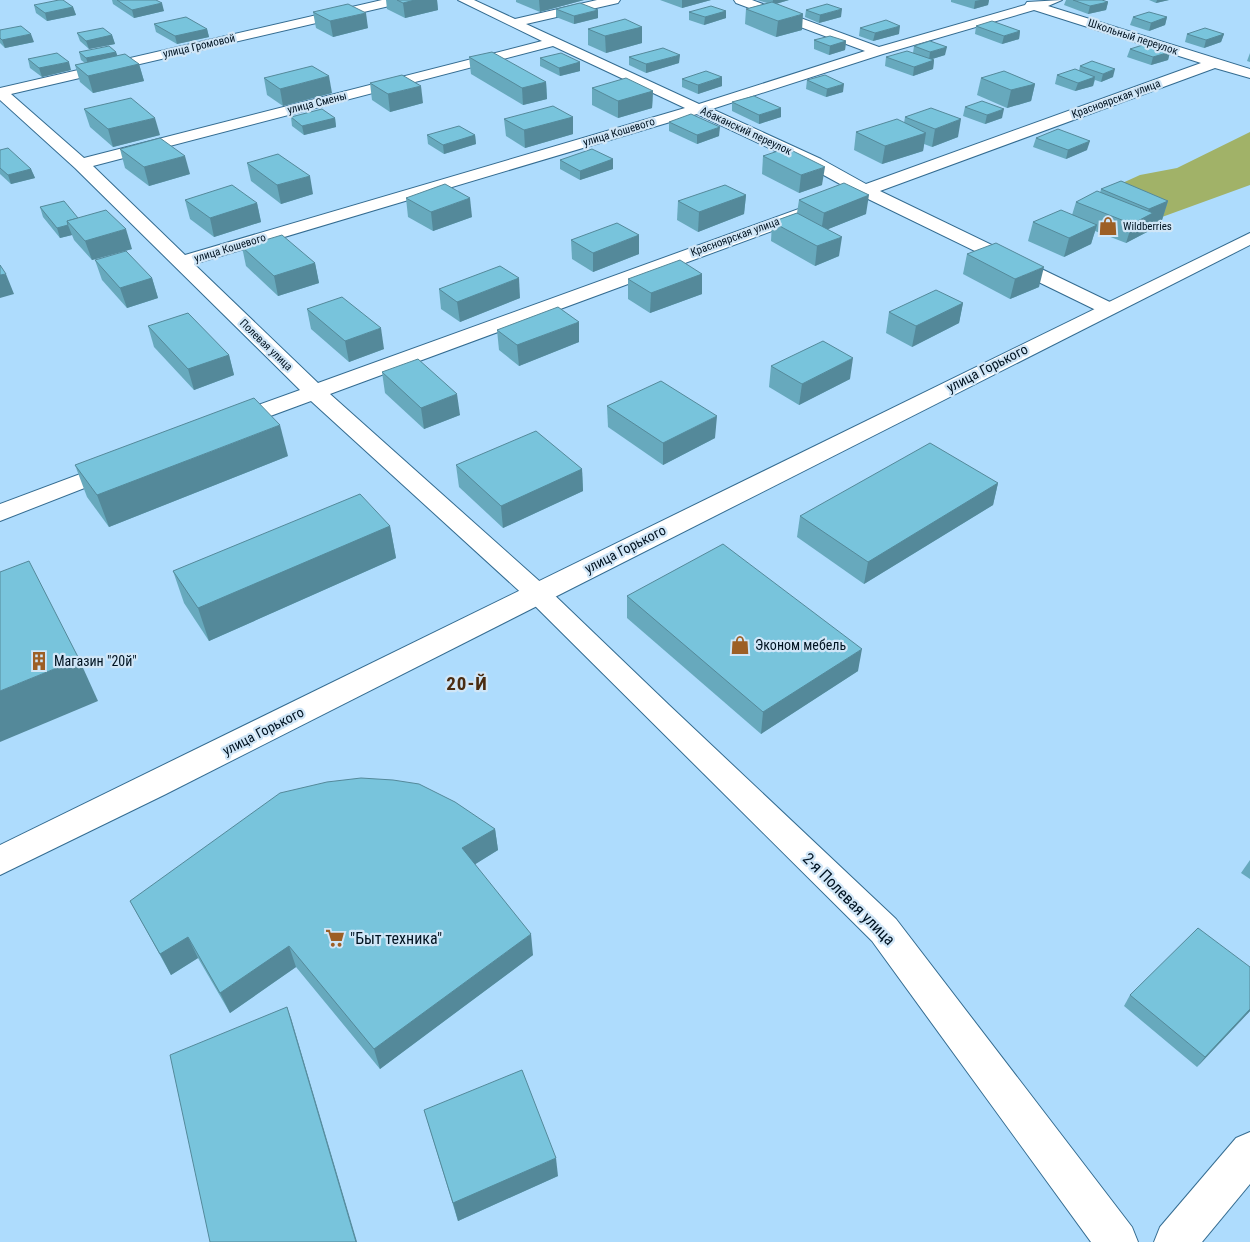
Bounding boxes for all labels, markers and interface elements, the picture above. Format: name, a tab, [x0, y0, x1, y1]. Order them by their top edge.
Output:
street label: Школьный переулок	[1086, 16, 1180, 58]
street label: улица Громовой	[162, 31, 236, 61]
street label: Красноярская улица	[1070, 77, 1162, 121]
street label: улица Смены	[286, 89, 348, 117]
street label: Абаканский переулок	[698, 104, 794, 158]
street label: улица Кошевого	[582, 115, 657, 149]
street label: Красноярская улица	[689, 215, 781, 259]
shop icon: Wildberries	[1097, 215, 1119, 237]
place label: Wildberries	[1123, 220, 1172, 233]
street label: улица Кошевого	[193, 231, 268, 265]
street label: Полевая улица	[237, 317, 295, 373]
street label: улица Горького	[944, 341, 1030, 395]
street label: улица Горького	[582, 522, 668, 576]
shop icon: Эконом мебель	[729, 634, 751, 656]
place label: Эконом мебель	[755, 637, 846, 653]
building icon: Магазин "20й"	[28, 650, 50, 672]
place label: Магазин "20й"	[54, 653, 137, 669]
district label: 20-Й	[446, 672, 488, 695]
street label: улица Горького	[220, 704, 306, 758]
street label: 2-я Полевая улица	[799, 849, 899, 949]
supermarket icon: "Быт техника"	[324, 927, 346, 949]
place label: "Быт техника"	[350, 929, 442, 948]

